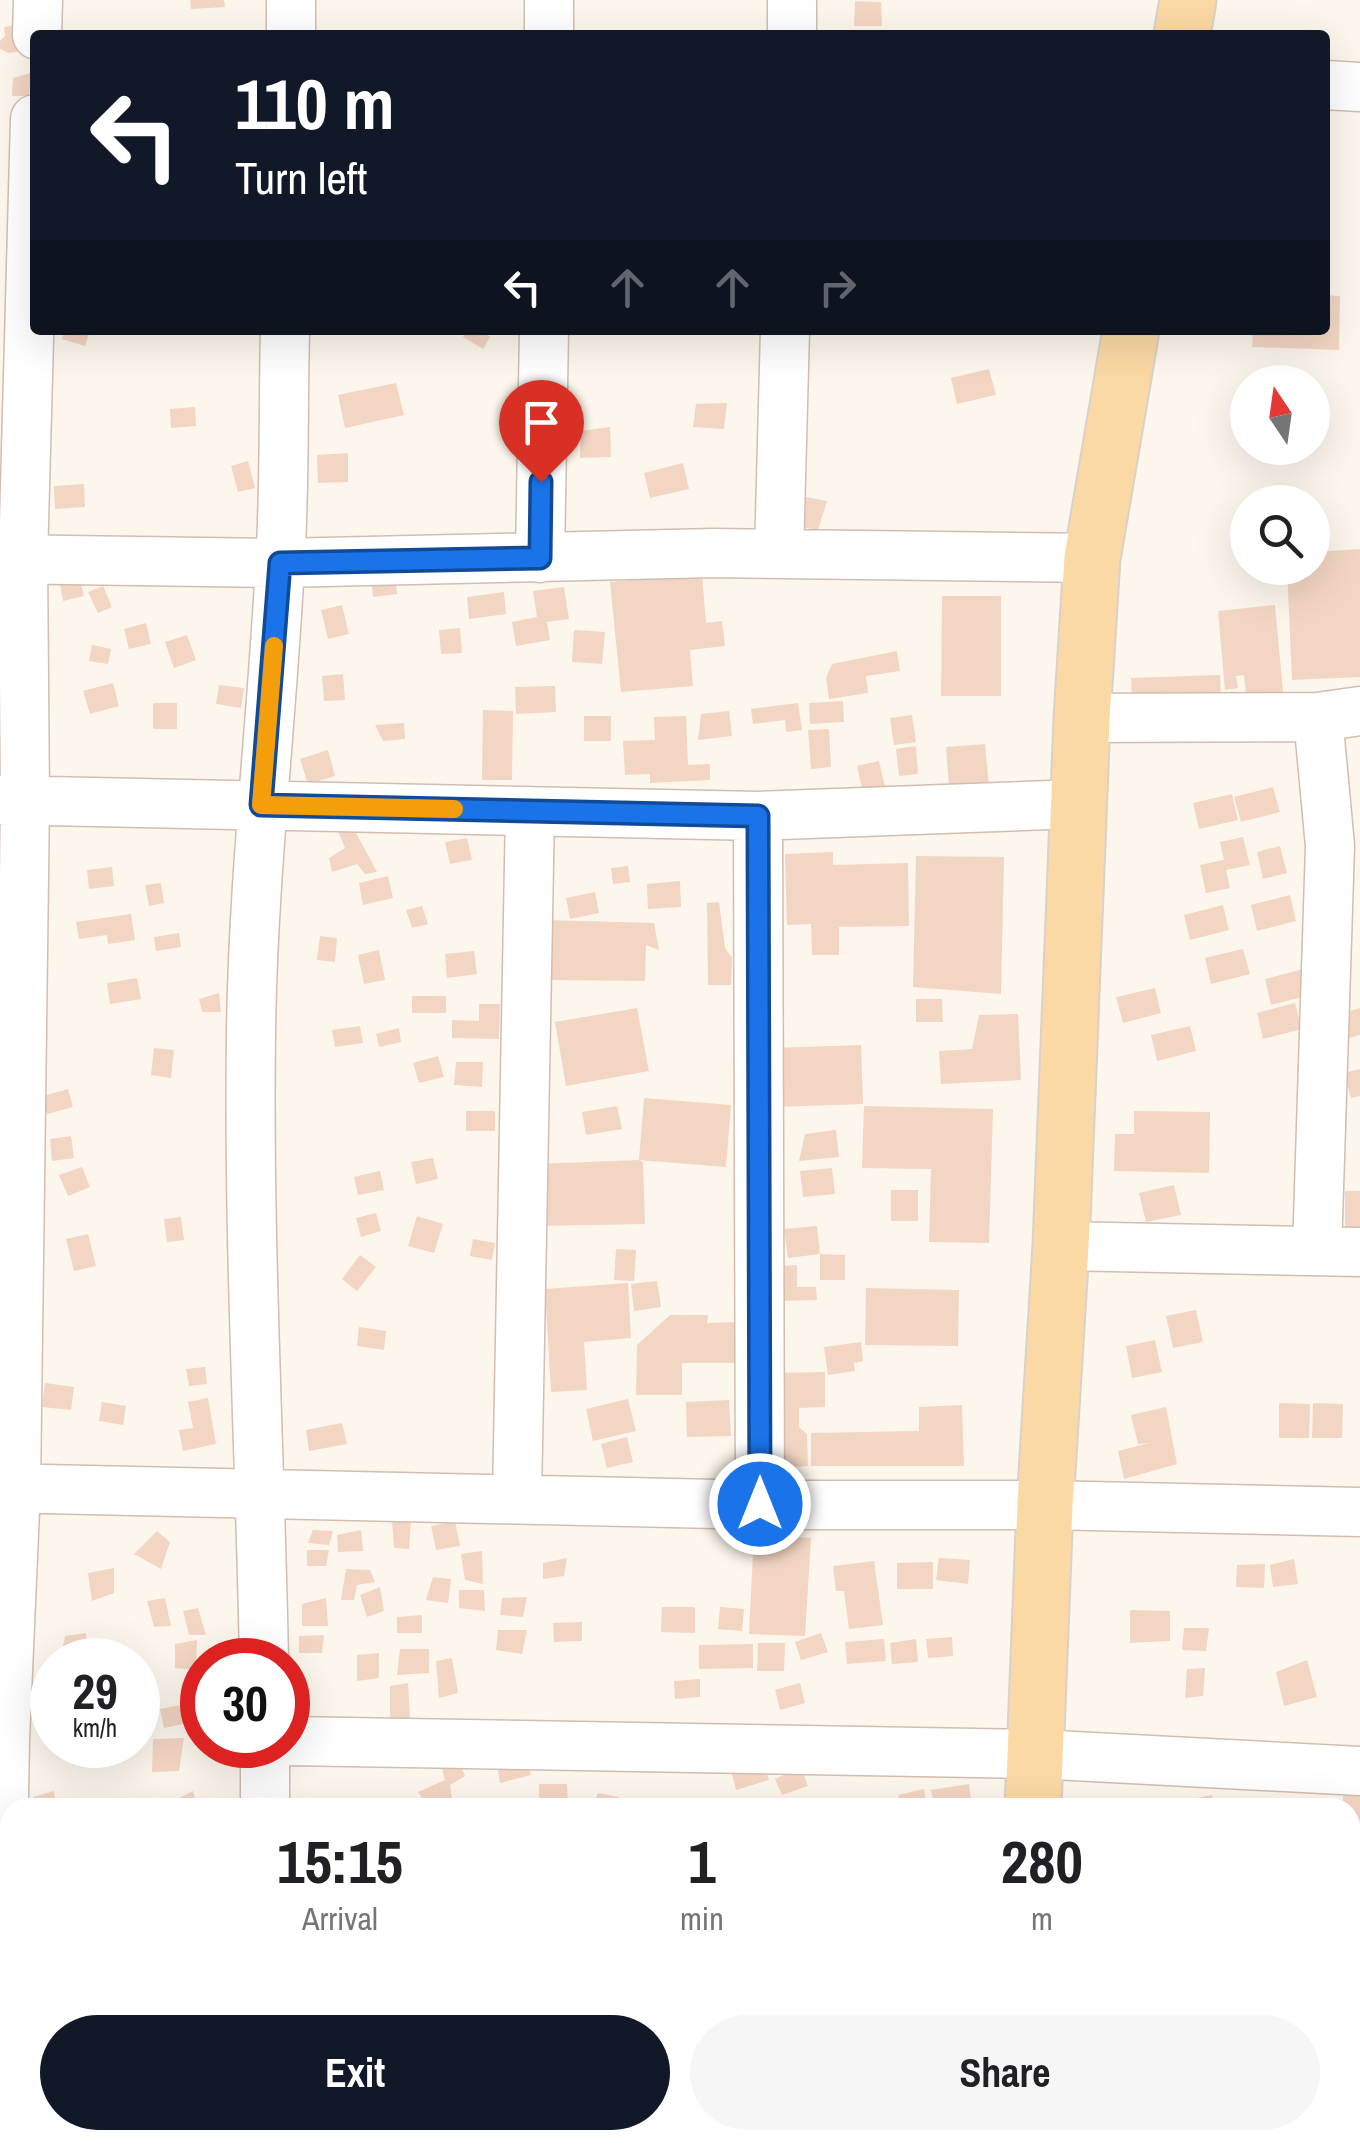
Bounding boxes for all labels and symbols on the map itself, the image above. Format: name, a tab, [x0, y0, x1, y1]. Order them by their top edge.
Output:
north arrow	[1230, 365, 1330, 465]
pin	[499, 380, 584, 483]
position arrow	[708, 1452, 812, 1556]
speed limit sign: 30	[180, 1638, 310, 1768]

